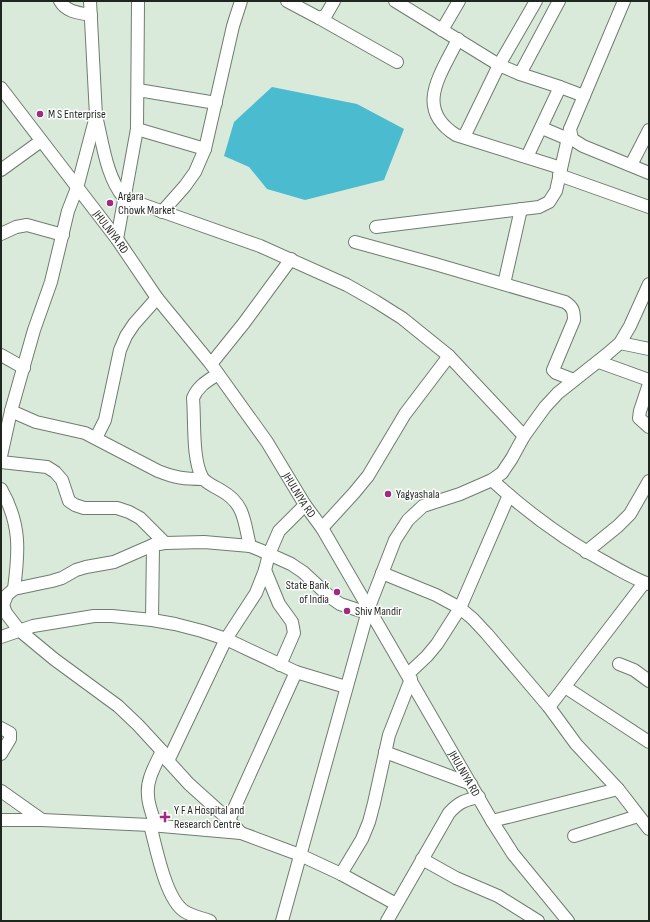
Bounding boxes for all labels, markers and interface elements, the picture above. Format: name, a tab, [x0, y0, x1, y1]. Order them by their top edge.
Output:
place label: M S Enterprise	[48, 107, 106, 122]
marker: M S Enterprise	[35, 109, 45, 119]
place label: Argara Chowk Market	[117, 189, 175, 218]
marker: Argara Chowk Market	[105, 198, 115, 208]
street label: JHULNIYA RD	[89, 206, 132, 256]
street label: JHULNIYA RD	[279, 469, 319, 521]
place label: Yagyashala	[396, 487, 440, 502]
marker: Yagyashala	[383, 489, 393, 499]
place label: State Bank of India	[286, 578, 329, 607]
marker: State Bank of India	[332, 587, 342, 597]
place label: Shiv Mandir	[355, 604, 402, 619]
marker: Shiv Mandir	[342, 606, 352, 616]
street label: JHULNIYA RD	[445, 747, 484, 799]
place label: Y F A Hospital and Research Centre	[174, 803, 244, 832]
marker: Y F A Hospital and Research Centre	[159, 811, 171, 823]

